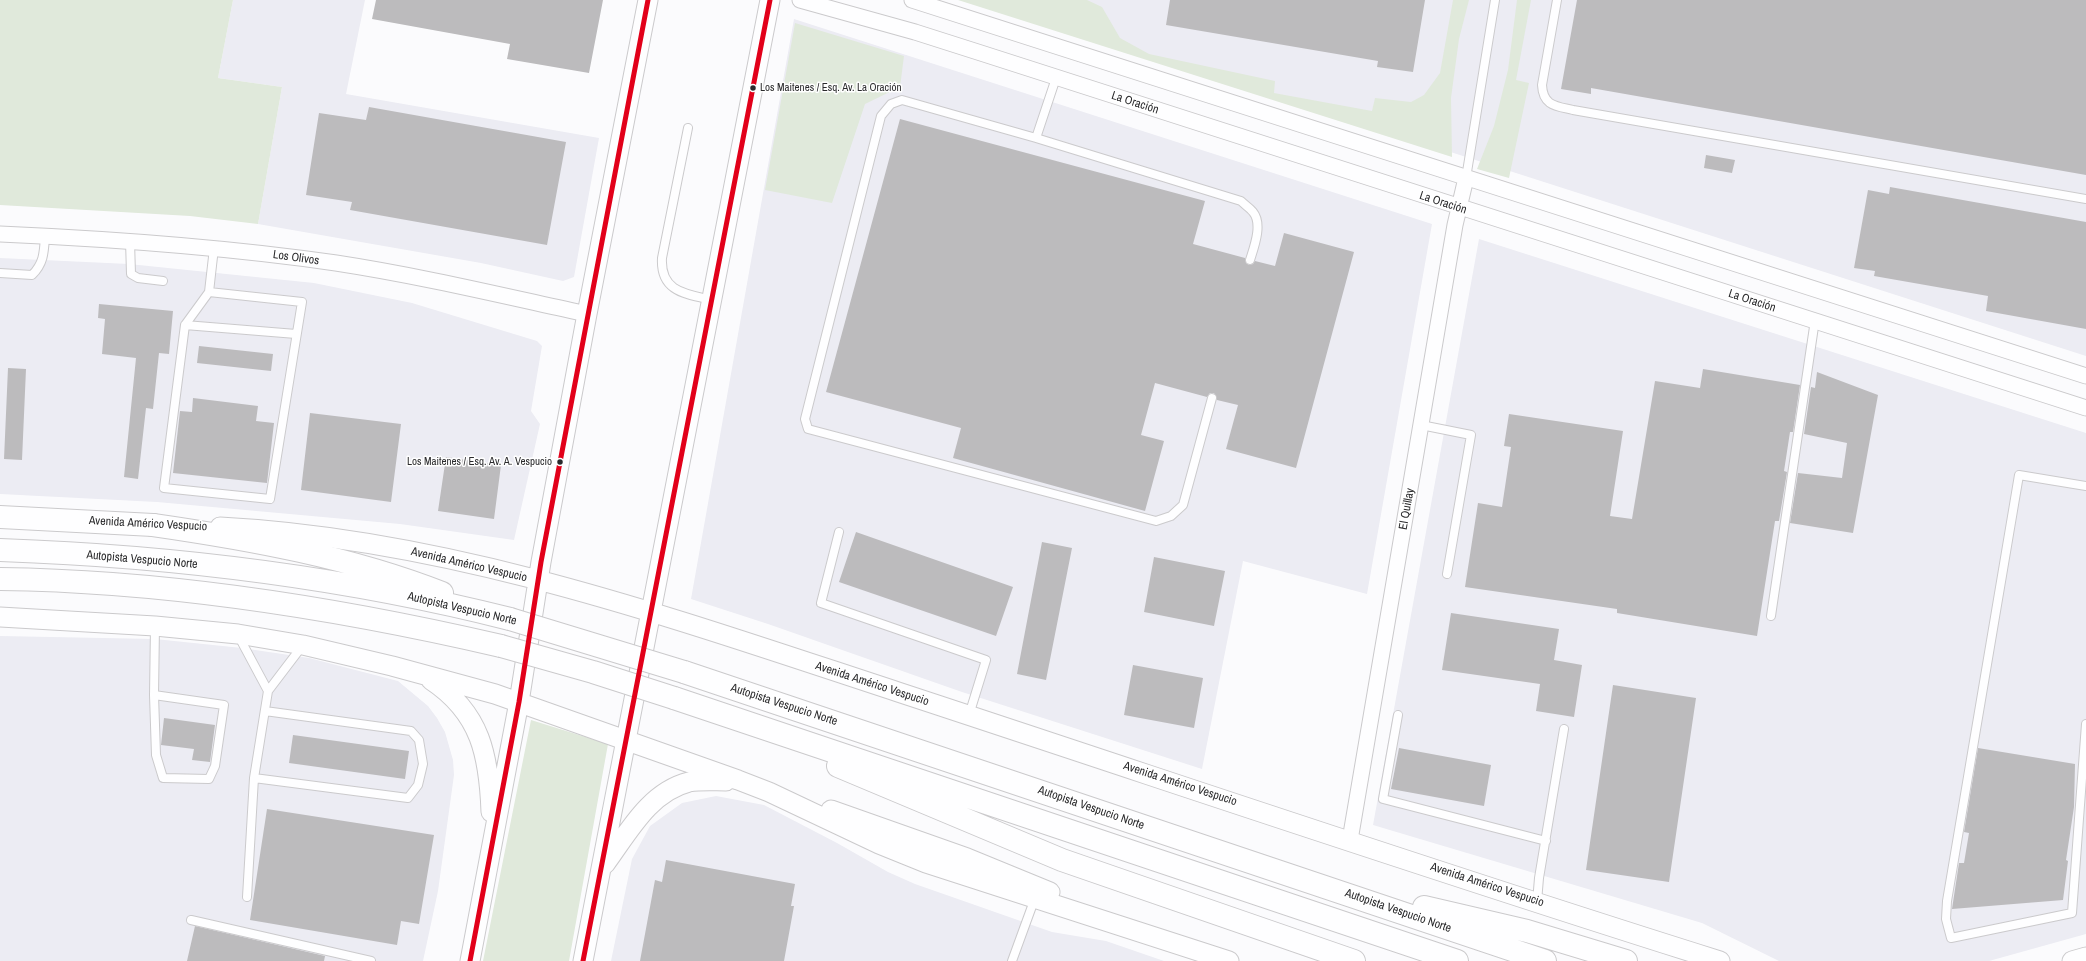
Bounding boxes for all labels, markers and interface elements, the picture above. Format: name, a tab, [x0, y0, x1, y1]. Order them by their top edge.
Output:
place label: Los Maitenes / Esq. Av. La Oración	[760, 81, 902, 95]
marker: Los Maitenes / Esq. Av. La Oración	[748, 83, 758, 93]
street label: La Oración	[1110, 89, 1160, 117]
street label: La Oración	[1418, 189, 1468, 217]
street label: Los Olivos	[272, 248, 320, 268]
street label: La Oración	[1727, 287, 1777, 315]
place label: Los Maitenes / Esq. Av. A. Vespucio	[407, 455, 552, 469]
marker: Los Maitenes / Esq. Av. A. Vespucio	[555, 457, 565, 467]
street label: El Quillay	[1396, 487, 1418, 531]
street label: Avenida Américo Vespucio	[88, 514, 208, 534]
street label: Avenida Américo Vespucio	[410, 545, 528, 585]
street label: Autopista Vespucio Norte	[86, 548, 198, 572]
street label: Autopista Vespucio Norte	[406, 589, 518, 629]
street label: Avenida Américo Vespucio	[813, 659, 931, 709]
street label: Autopista Vespucio Norte	[729, 681, 839, 729]
street label: Avenida Américo Vespucio	[1121, 759, 1239, 809]
street label: Autopista Vespucio Norte	[1036, 783, 1146, 833]
street label: Avenida Américo Vespucio	[1428, 860, 1546, 910]
street label: Autopista Vespucio Norte	[1343, 886, 1453, 936]

